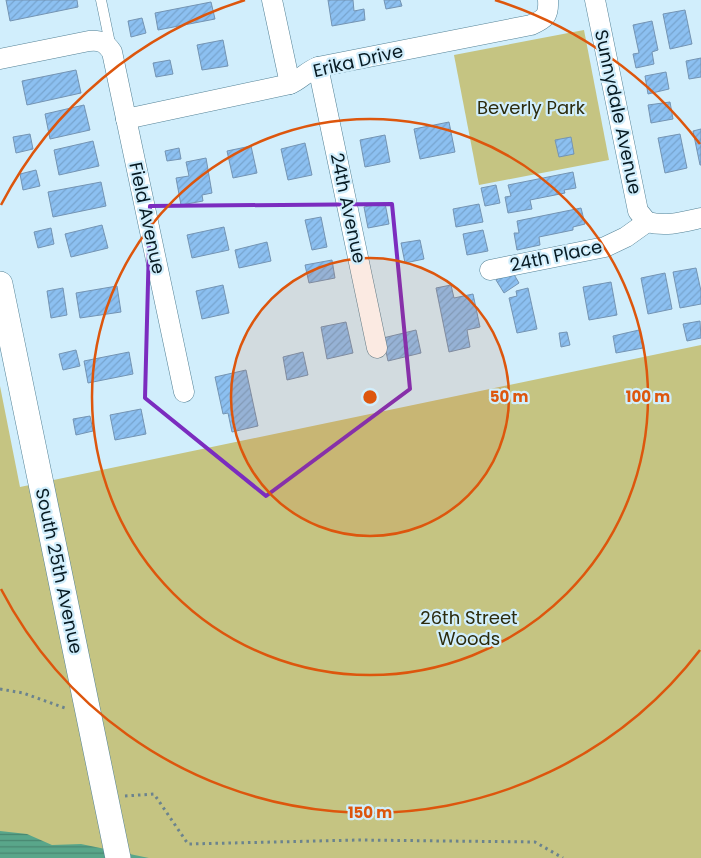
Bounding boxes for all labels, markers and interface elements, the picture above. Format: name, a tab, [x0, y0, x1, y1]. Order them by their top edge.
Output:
street label: Sunnydale Avenue	[589, 27, 648, 196]
street label: Erika Drive	[310, 38, 405, 83]
park label: Beverly Park	[477, 95, 586, 120]
street label: 24th Avenue	[325, 150, 372, 265]
street label: Field Avenue	[123, 160, 172, 276]
street label: 24th Place	[507, 234, 604, 277]
text: 50 m	[490, 386, 528, 407]
text: 100 m	[626, 386, 670, 407]
centre of rings	[361, 388, 379, 406]
street label: South 25th Avenue	[30, 486, 89, 656]
park label: 26th Street Woods	[420, 605, 518, 651]
text: 150 m	[348, 802, 392, 823]

